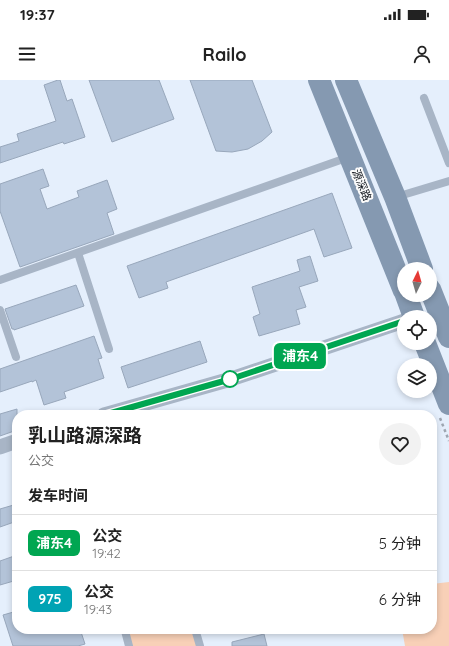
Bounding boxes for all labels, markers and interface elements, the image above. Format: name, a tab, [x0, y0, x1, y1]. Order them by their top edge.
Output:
text: 19:37	[20, 5, 55, 24]
icon: menu	[16, 43, 38, 65]
text: Railo	[203, 43, 246, 66]
icon: person	[411, 43, 433, 65]
street label: 源深路	[349, 167, 375, 203]
north arrow	[397, 262, 437, 302]
map controls	[397, 262, 437, 398]
button: locate	[397, 310, 437, 350]
line badge: 浦东4	[277, 343, 323, 369]
text: 浦东4	[282, 347, 318, 365]
button: layers	[397, 358, 437, 398]
unlabelled marker	[221, 370, 239, 388]
text: 乳山路源深路	[28, 423, 142, 447]
button: heart	[379, 423, 421, 465]
text: 公交	[28, 452, 54, 468]
text: 发车时间	[28, 486, 88, 505]
text: 公交	[92, 526, 122, 545]
text: 浦东4	[36, 534, 72, 552]
text: 5 分钟	[379, 534, 421, 553]
text: 19:42	[92, 545, 121, 561]
text: 公交	[84, 582, 114, 601]
text: 975	[38, 590, 62, 608]
text: 6 分钟	[379, 590, 421, 609]
text: 19:43	[84, 601, 112, 617]

